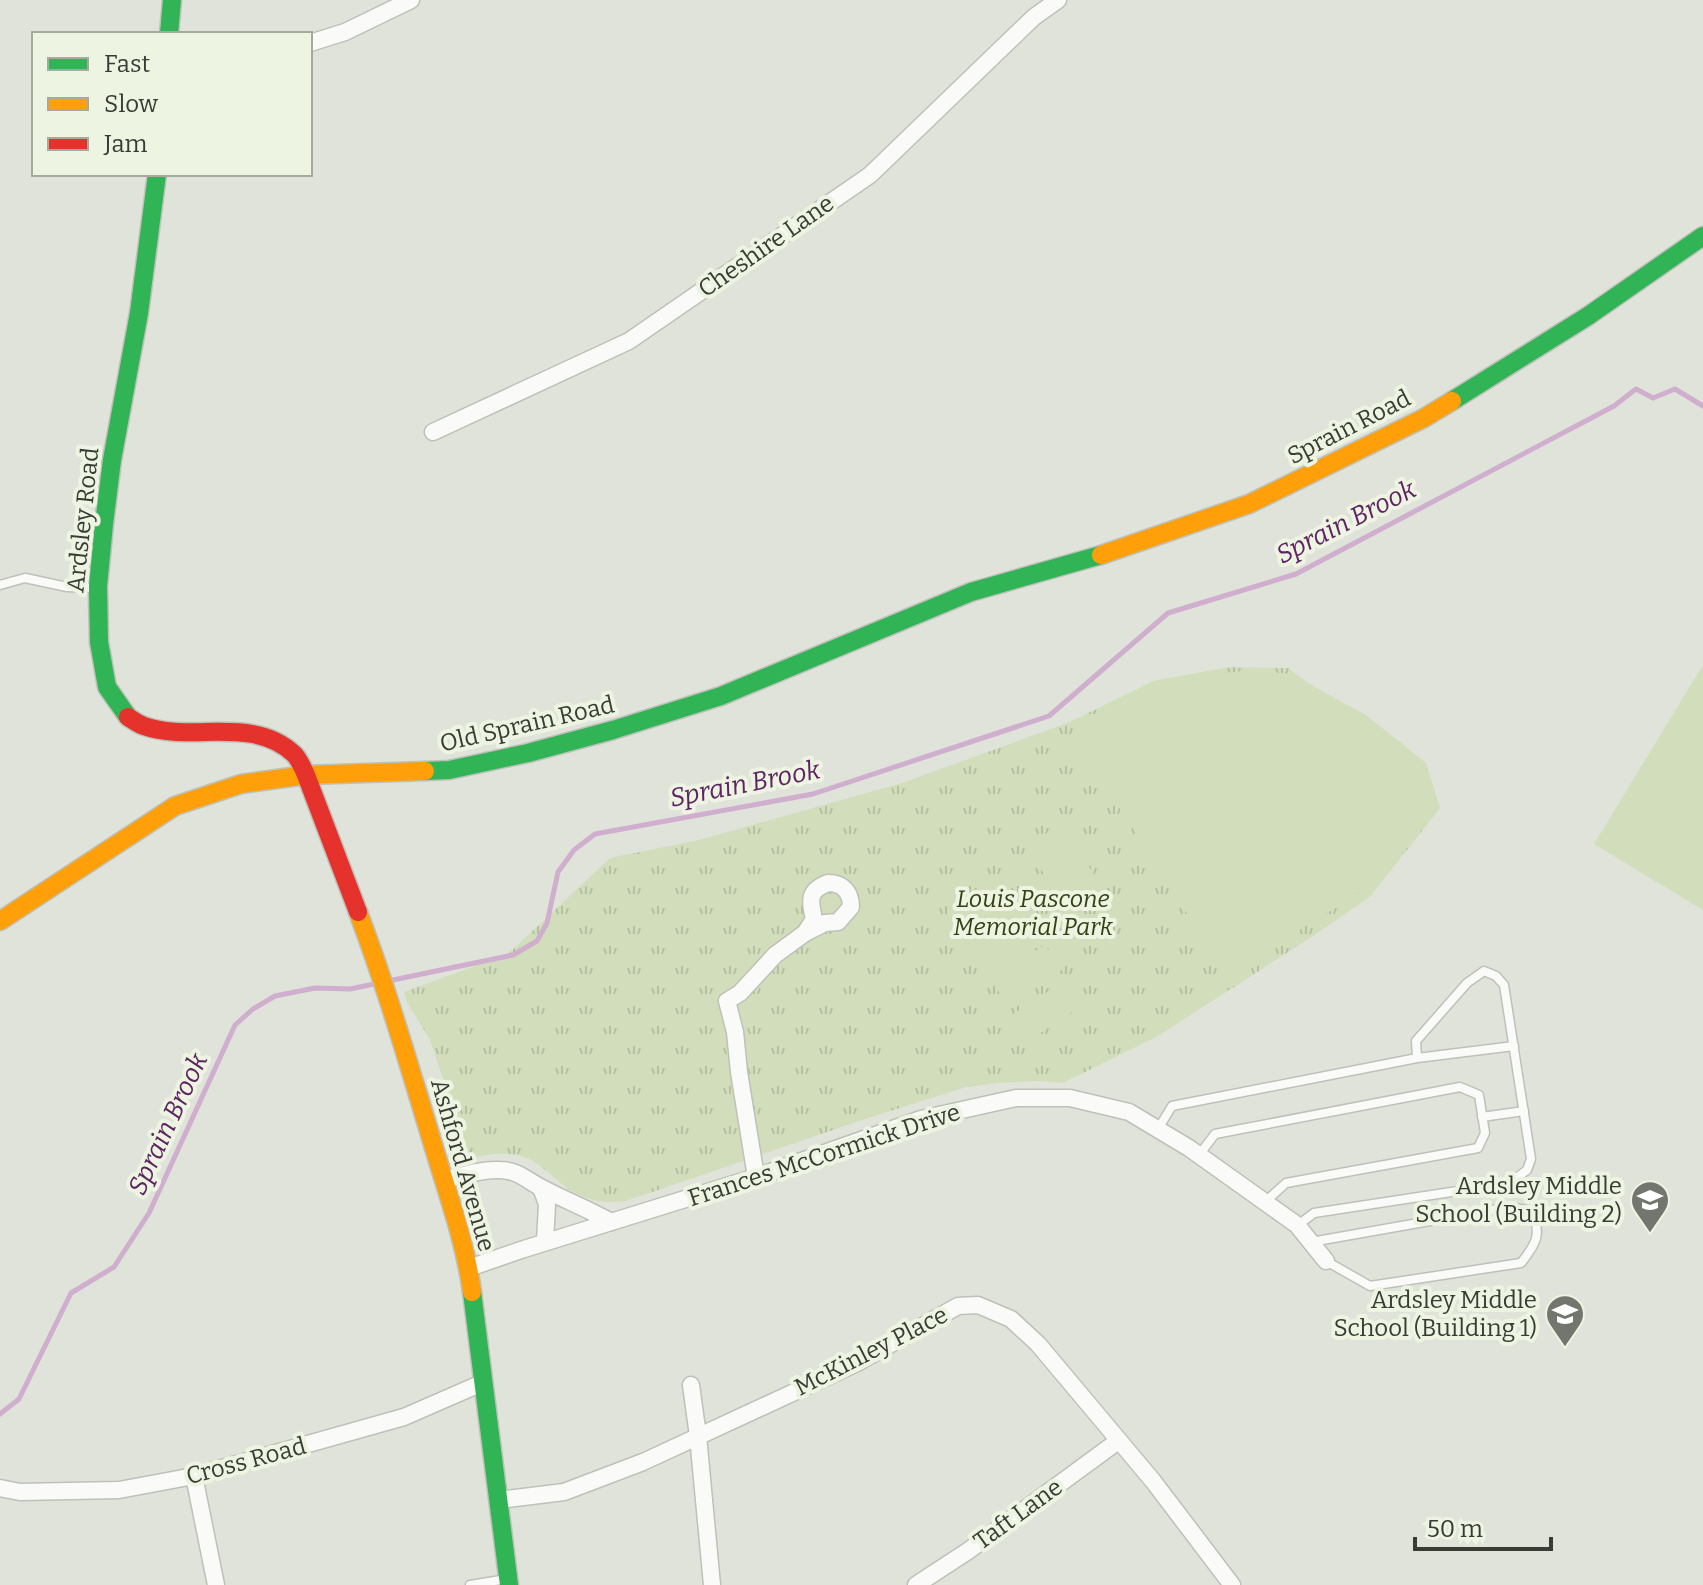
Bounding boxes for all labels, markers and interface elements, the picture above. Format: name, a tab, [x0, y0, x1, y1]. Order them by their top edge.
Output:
legend	[32, 32, 312, 176]
text: Fast	[104, 50, 150, 78]
text: Slow	[104, 90, 159, 118]
text: Jam	[103, 130, 148, 158]
street label: Cheshire Lane	[693, 189, 839, 303]
street label: Sprain Road	[1283, 384, 1415, 470]
street label: Ardsley Road	[61, 446, 105, 594]
water label: Sprain Brook	[1271, 473, 1422, 570]
street label: Old Sprain Road	[437, 690, 617, 758]
water label: Sprain Brook	[667, 754, 824, 814]
park label: Louis Pascone Memorial Park	[953, 885, 1114, 941]
water label: Sprain Brook	[122, 1048, 215, 1200]
street label: Ashford Avenue	[425, 1075, 501, 1255]
street label: Frances McCormick Drive	[685, 1098, 963, 1212]
place label: Ardsley Middle School (Building 2)	[1415, 1172, 1622, 1228]
school or university icon: Ardsley Middle School (Building 2)	[1629, 1179, 1671, 1234]
place label: Ardsley Middle School (Building 1)	[1333, 1286, 1537, 1342]
school or university icon: Ardsley Middle School (Building 1)	[1544, 1293, 1586, 1348]
street label: McKinley Place	[790, 1300, 952, 1402]
street label: Cross Road	[183, 1432, 309, 1490]
street label: Taft Lane	[968, 1473, 1068, 1555]
scale bar	[1415, 1501, 1551, 1551]
text: 50 m	[1427, 1515, 1483, 1543]

